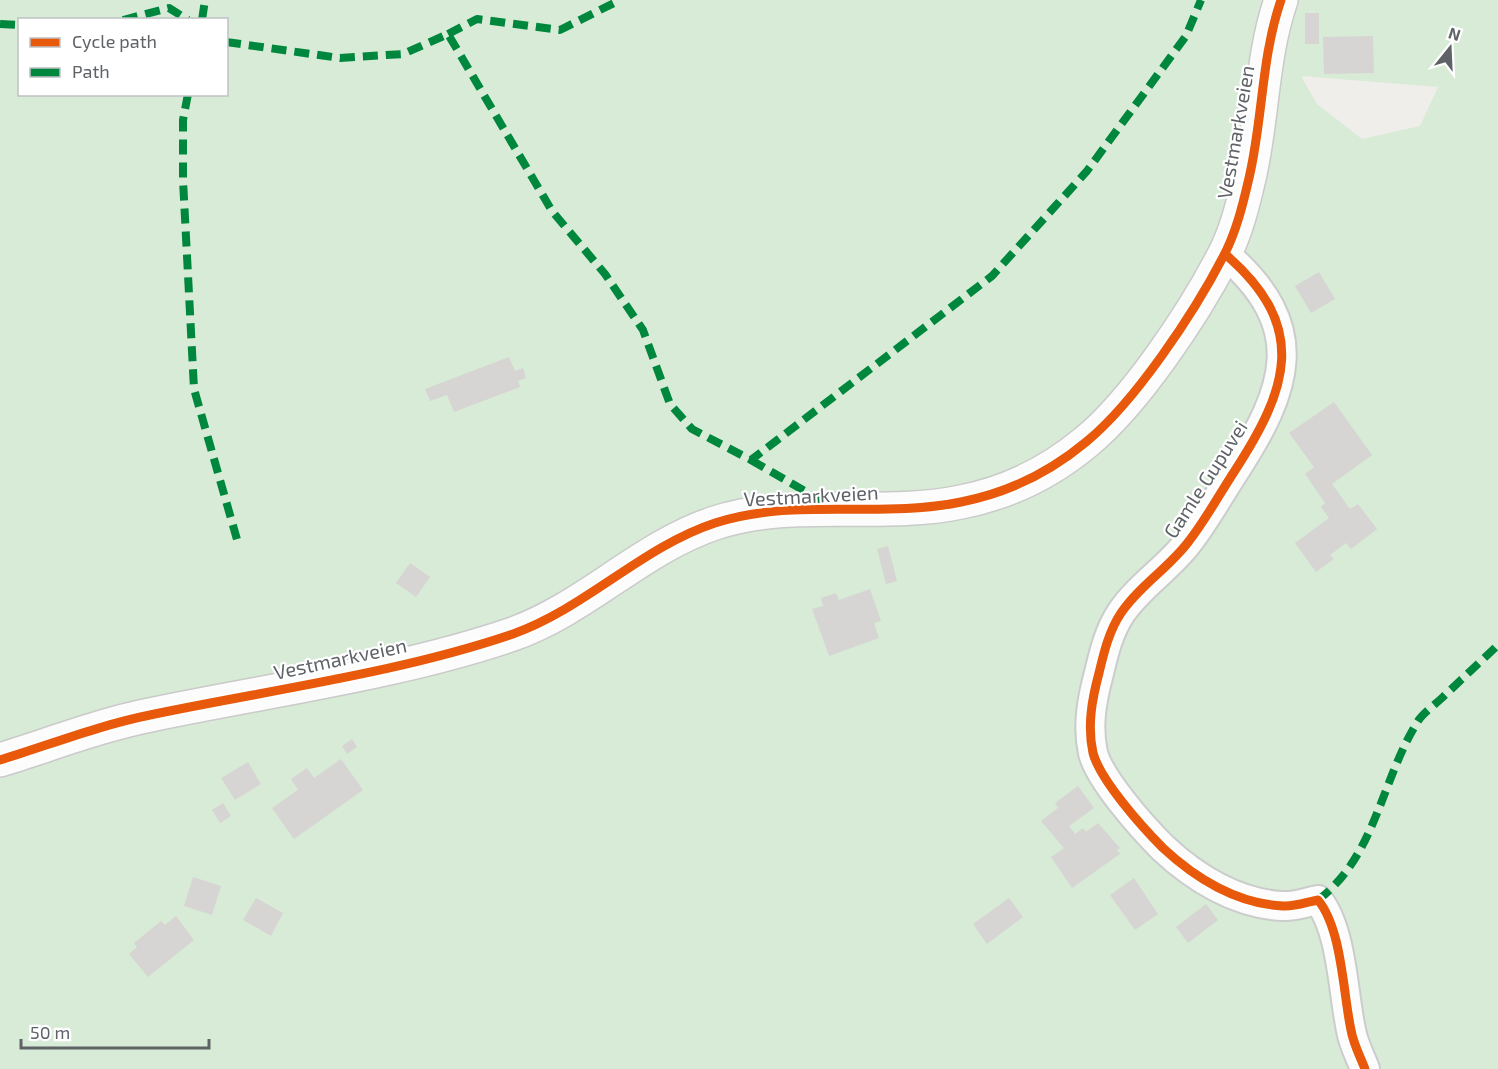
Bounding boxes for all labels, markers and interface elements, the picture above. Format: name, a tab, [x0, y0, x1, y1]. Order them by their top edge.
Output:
legend	[18, 18, 228, 96]
north arrow	[1420, 18, 1480, 78]
text: N	[1446, 22, 1463, 44]
text: Cycle path	[72, 30, 157, 52]
text: Path	[72, 60, 110, 82]
street label: Vestmarkveien	[1211, 63, 1259, 201]
street label: Gamle Gupuvei	[1158, 416, 1252, 542]
street label: Vestmarkveien	[743, 479, 879, 511]
street label: Vestmarkveien	[271, 632, 409, 684]
scale bar	[21, 1012, 208, 1050]
text: 50 m	[30, 1021, 70, 1043]

